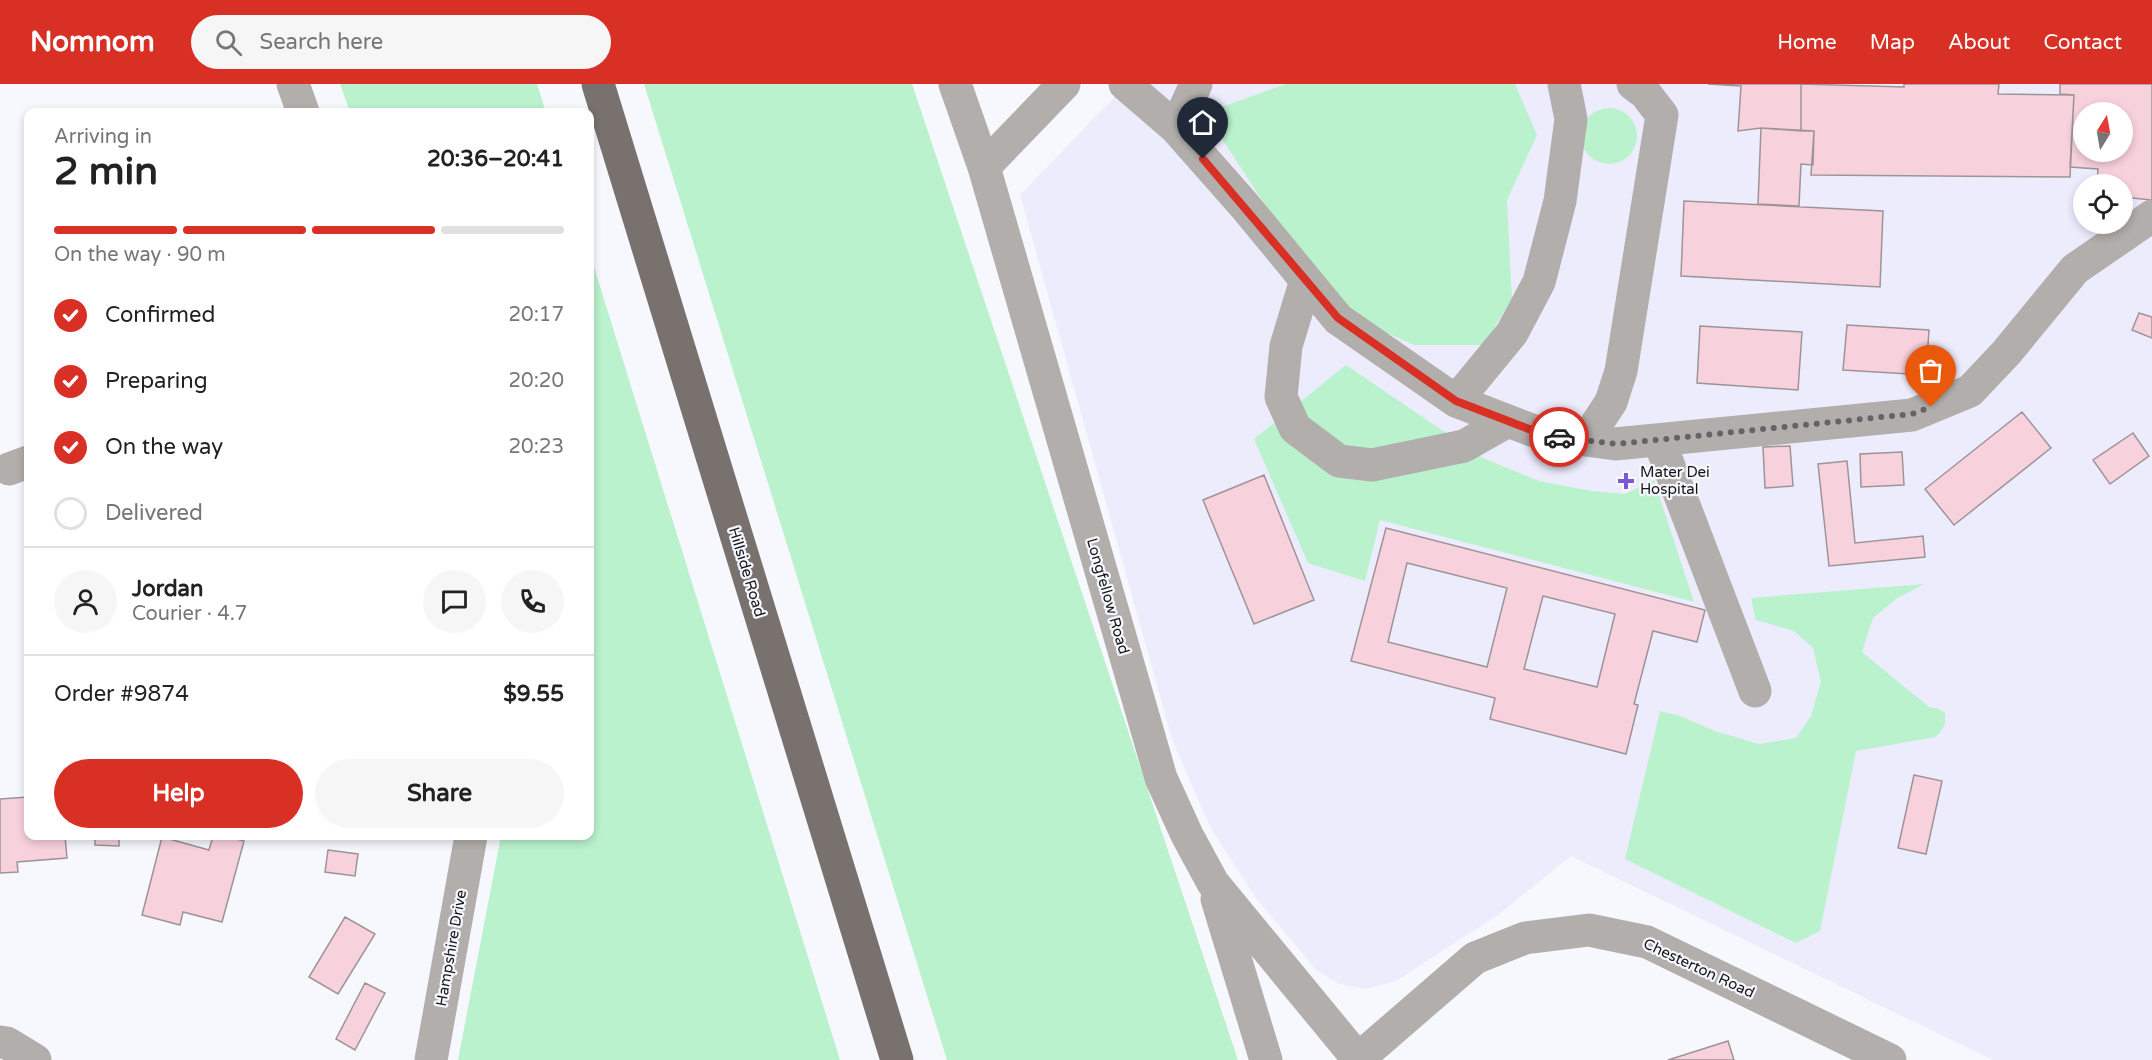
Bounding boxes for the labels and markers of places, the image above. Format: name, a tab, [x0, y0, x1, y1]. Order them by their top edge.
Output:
pin	[1177, 97, 1228, 159]
pin	[1905, 345, 1956, 407]
place label: Mater Dei Hospital	[1640, 463, 1710, 498]
marker: Mater Dei Hospital	[1617, 472, 1635, 490]

